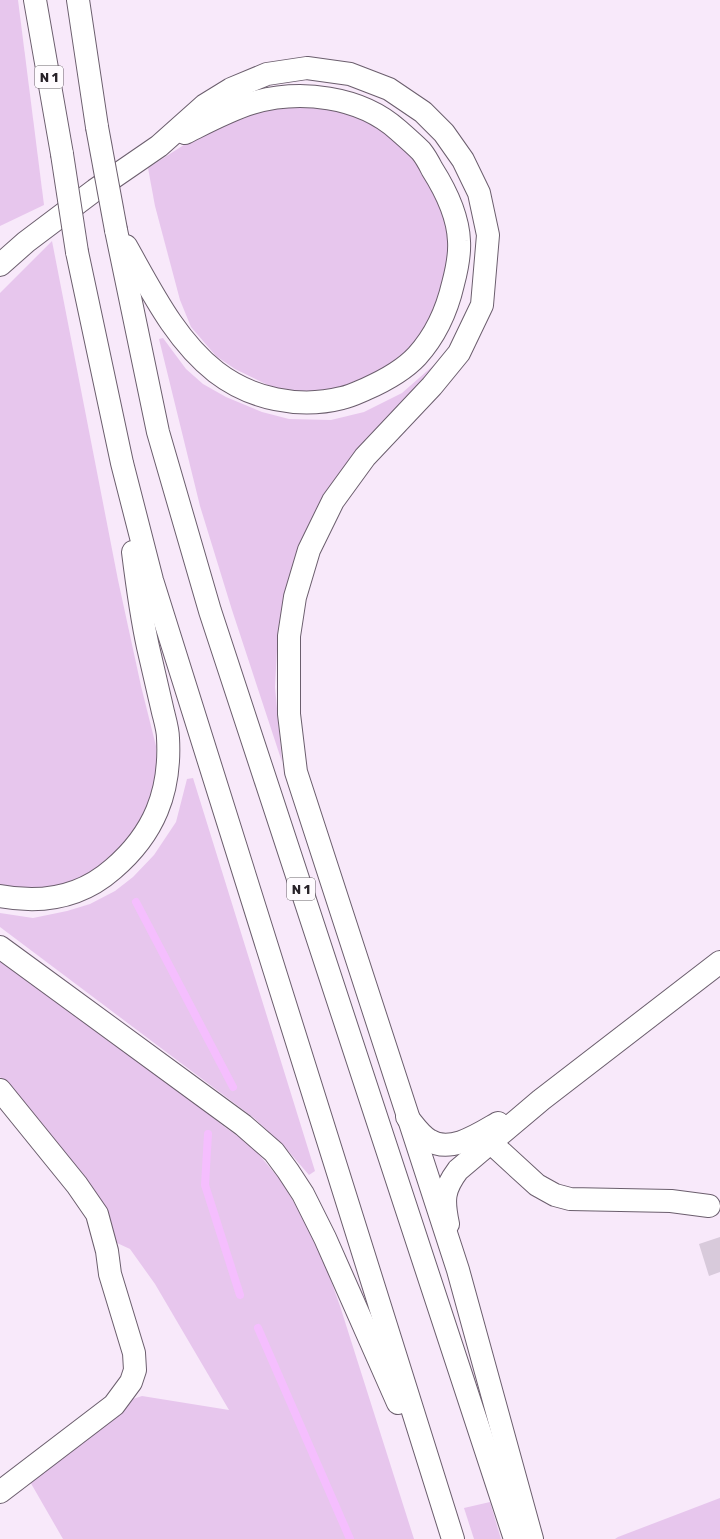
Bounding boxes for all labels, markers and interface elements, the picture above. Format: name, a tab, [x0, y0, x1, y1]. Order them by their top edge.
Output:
road number: N 1	[35, 66, 63, 88]
road number: N 1	[287, 878, 315, 900]

